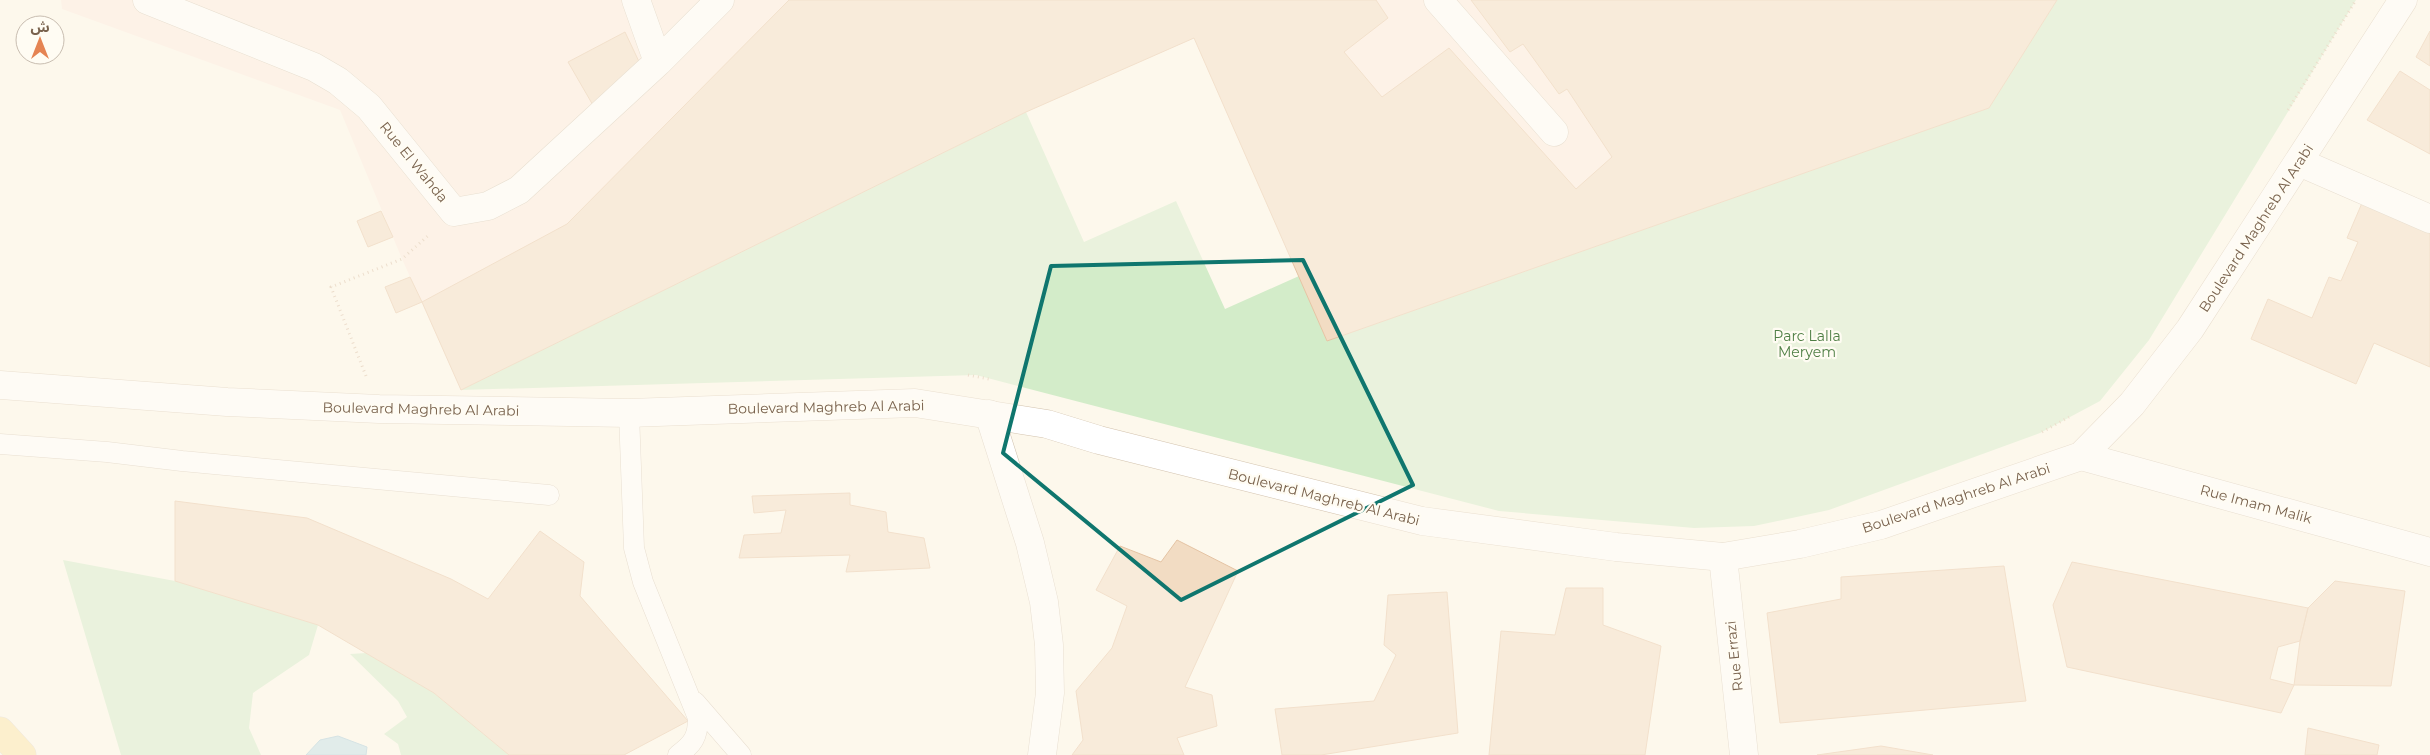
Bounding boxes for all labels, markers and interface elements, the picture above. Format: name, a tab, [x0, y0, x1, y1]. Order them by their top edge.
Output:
north arrow	[15, 15, 65, 65]
text: ش	[30, 18, 50, 36]
street label: Rue El Wahda	[376, 118, 452, 206]
street label: Boulevard Maghreb Al Arabi	[2195, 141, 2317, 315]
park label: Parc Lalla Meryem	[1773, 327, 1841, 361]
street label: Boulevard Maghreb Al Arabi	[727, 396, 925, 418]
street label: Boulevard Maghreb Al Arabi	[322, 398, 520, 420]
street label: Boulevard Maghreb Al Arabi	[1860, 459, 2052, 537]
street label: Boulevard Maghreb Al Arabi	[1226, 464, 1422, 530]
street label: Rue Imam Malik	[2198, 480, 2314, 528]
street label: Rue Errazi	[1721, 620, 1747, 692]

